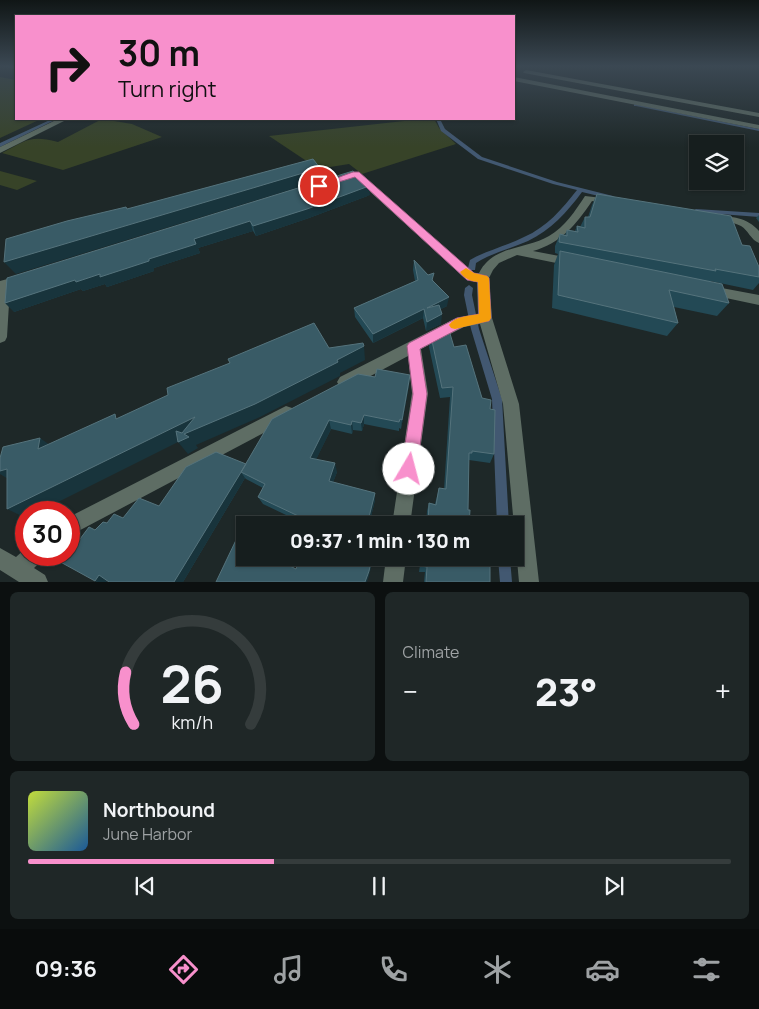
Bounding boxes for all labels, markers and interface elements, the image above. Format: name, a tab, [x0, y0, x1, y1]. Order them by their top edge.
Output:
text: 30 m	[118, 29, 200, 77]
icon: right	[35, 35, 100, 100]
text: Turn right	[118, 74, 216, 104]
map controls	[689, 135, 744, 190]
button: layers	[689, 135, 744, 190]
pin	[298, 165, 340, 207]
icon: arrive	[305, 172, 333, 200]
position arrow	[382, 442, 434, 494]
speed limit sign: 30	[15, 501, 80, 566]
text: 09:37 · 1 min · 130 m	[290, 528, 470, 554]
text: Climate	[403, 641, 459, 663]
text: 26	[161, 648, 224, 719]
text: 23°	[535, 665, 597, 717]
text: −	[403, 672, 418, 710]
text: +	[715, 672, 731, 710]
text: km/h	[171, 710, 213, 734]
text: Northbound	[103, 797, 215, 823]
text: June Harbor	[103, 823, 192, 845]
icon: previous	[131, 872, 159, 900]
icon: pause	[365, 872, 393, 900]
icon: next	[600, 872, 628, 900]
icon: directions	[166, 952, 201, 987]
icon: music	[271, 952, 306, 987]
icon: phone	[376, 952, 411, 987]
icon: climate	[480, 952, 515, 987]
icon: car	[585, 952, 620, 987]
icon: filters	[689, 952, 724, 987]
text: 09:36	[35, 954, 97, 984]

